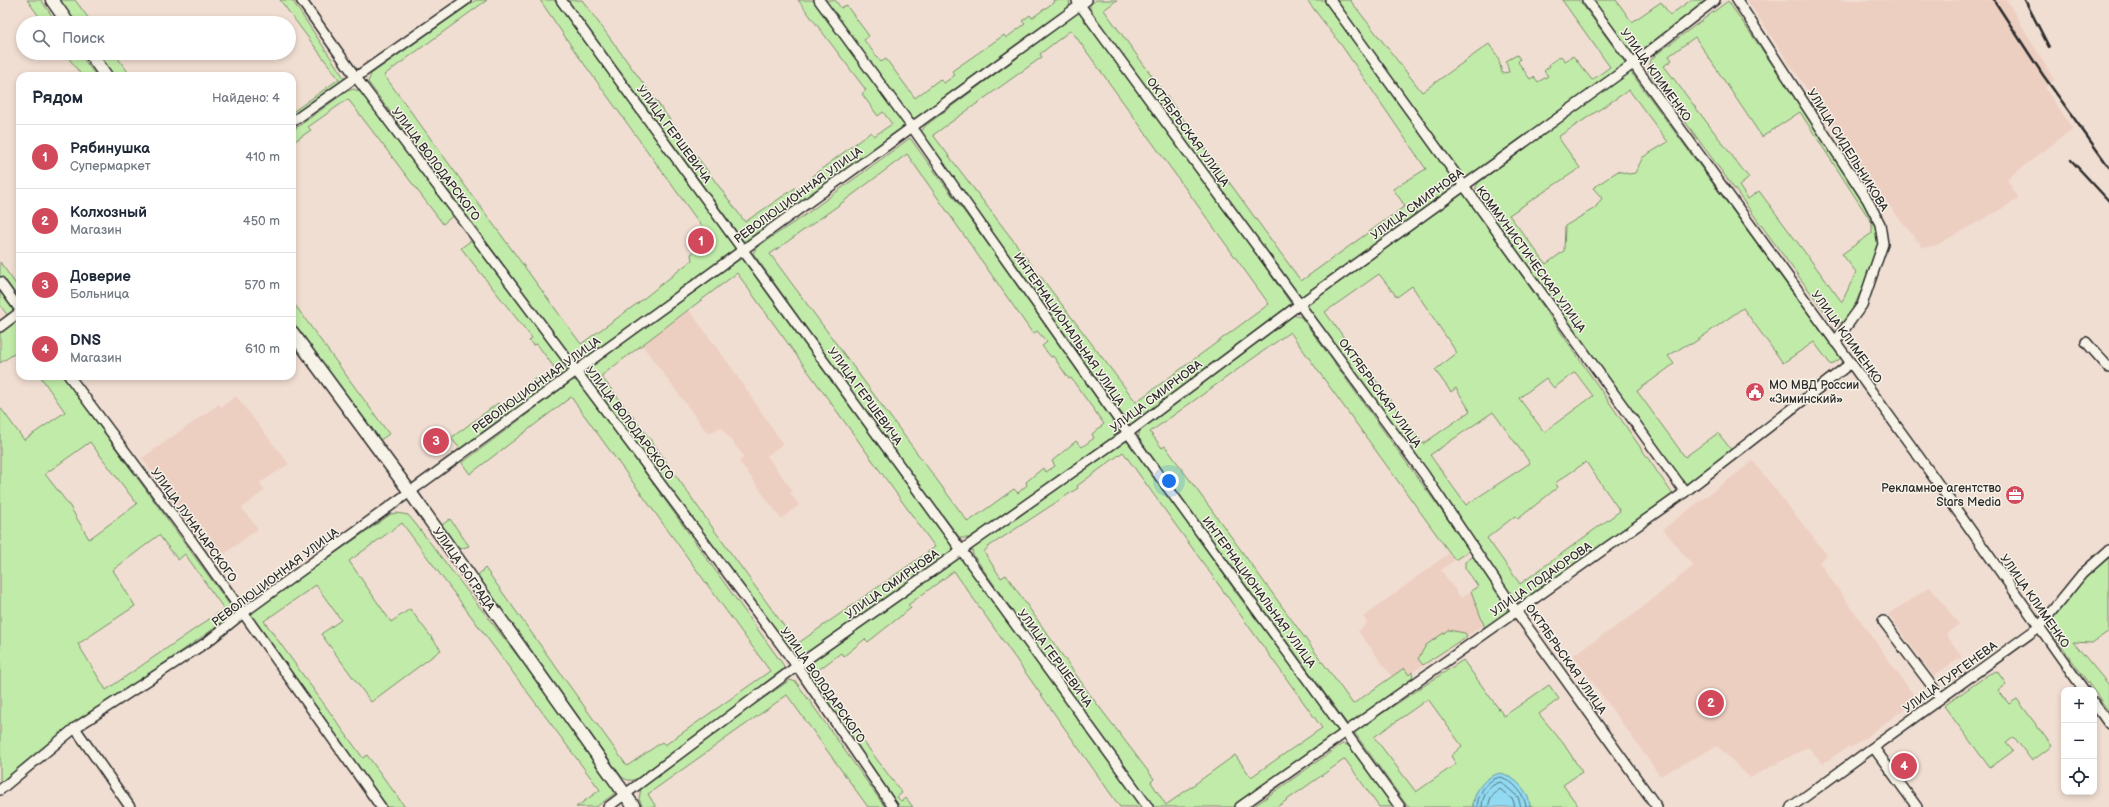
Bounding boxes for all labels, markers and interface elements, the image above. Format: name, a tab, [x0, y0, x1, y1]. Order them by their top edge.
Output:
search box	[16, 16, 296, 60]
street label: УЛИЦА КЛИМЕНКО	[1617, 26, 1695, 125]
icon: search	[30, 27, 52, 49]
text: Поиск	[62, 29, 105, 48]
street label: ОКТЯБРЬСКАЯ УЛИЦА	[1143, 75, 1233, 190]
street label: УЛИЦА ГЕРШЕВИЧА	[633, 82, 715, 187]
street label: УЛИЦА СИДЕЛЬНИКОВА	[1804, 86, 1892, 215]
text: Рядом	[32, 88, 83, 108]
text: Найдено: 4	[212, 90, 280, 106]
street label: УЛИЦА ВОЛОДАРСКОГО	[388, 105, 483, 224]
text: Рябинушка	[70, 139, 150, 158]
street label: РЕВОЛЮЦИОННАЯ УЛИЦА	[731, 143, 866, 247]
text: 1	[42, 149, 48, 165]
text: 410 m	[245, 149, 280, 165]
text: Супермаркет	[70, 158, 151, 174]
street label: УЛИЦА СМИРНОВА	[1368, 165, 1467, 243]
street label: КОММУНИСТИЧЕСКАЯ УЛИЦА	[1472, 183, 1589, 336]
text: Колхозный	[70, 203, 147, 222]
text: 2	[41, 213, 49, 229]
text: 450 m	[243, 213, 280, 229]
text: Магазин	[70, 222, 122, 238]
pin: 1	[688, 226, 714, 256]
street label: ИНТЕРНАЦИОНАЛЬНАЯ УЛИЦА	[1010, 250, 1128, 409]
text: Доверие	[70, 267, 131, 286]
text: 3	[41, 277, 49, 293]
text: 570 m	[244, 277, 280, 293]
text: Больница	[70, 286, 129, 302]
street label: УЛИЦА КЛИМЕНКО	[1808, 288, 1886, 387]
text: DNS	[70, 331, 101, 350]
street label: РЕВОЛЮЦИОННАЯ УЛИЦА	[469, 333, 604, 437]
street label: ОКТЯБРЬСКАЯ УЛИЦА	[1335, 336, 1425, 451]
text: 4	[41, 341, 49, 357]
text: 610 m	[245, 341, 280, 357]
street label: УЛИЦА ГЕРШЕВИЧА	[824, 344, 906, 449]
text: Магазин	[70, 350, 122, 366]
street label: УЛИЦА СМИРНОВА	[1107, 357, 1206, 436]
street label: УЛИЦА ВОЛОДАРСКОГО	[582, 364, 677, 483]
place label: МО МВД России «Зиминский»	[1769, 378, 1859, 407]
public building icon: МО МВД России «Зиминский»	[1744, 381, 1766, 403]
pin: 3	[423, 426, 449, 456]
street label: УЛИЦА ЛУНАЧАРСКОГО	[147, 465, 240, 586]
your location	[1159, 471, 1179, 491]
place label: Рекламное агентство Stars Media	[1881, 481, 2001, 510]
office icon: Рекламное агентство Stars Media	[2004, 484, 2026, 506]
street label: ИНТЕРНАЦИОНАЛЬНАЯ УЛИЦА	[1199, 514, 1319, 671]
street label: РЕВОЛЮЦИОННАЯ УЛИЦА	[209, 524, 342, 630]
street label: УЛИЦА БОГРАДА	[429, 525, 498, 614]
street label: УЛИЦА ПОДАЮРОВА	[1488, 538, 1595, 620]
street label: УЛИЦА СМИРНОВА	[842, 546, 943, 622]
street label: УЛИЦА КЛИМЕНКО	[1997, 551, 2073, 651]
street label: ОКТЯБРЬСКАЯ УЛИЦА	[1522, 601, 1610, 718]
street label: УЛИЦА ГЕРШЕВИЧА	[1014, 606, 1096, 711]
street label: УЛИЦА ВОЛОДАРСКОГО	[777, 624, 869, 746]
street label: УЛИЦА ТУРГЕНЕВА	[1900, 638, 2001, 717]
map controls	[2061, 687, 2097, 795]
button: +	[2061, 687, 2097, 723]
pin: 2	[1698, 688, 1724, 718]
button: −	[2061, 723, 2097, 759]
pin: 4	[1891, 751, 1917, 781]
button: locate	[2061, 759, 2097, 795]

